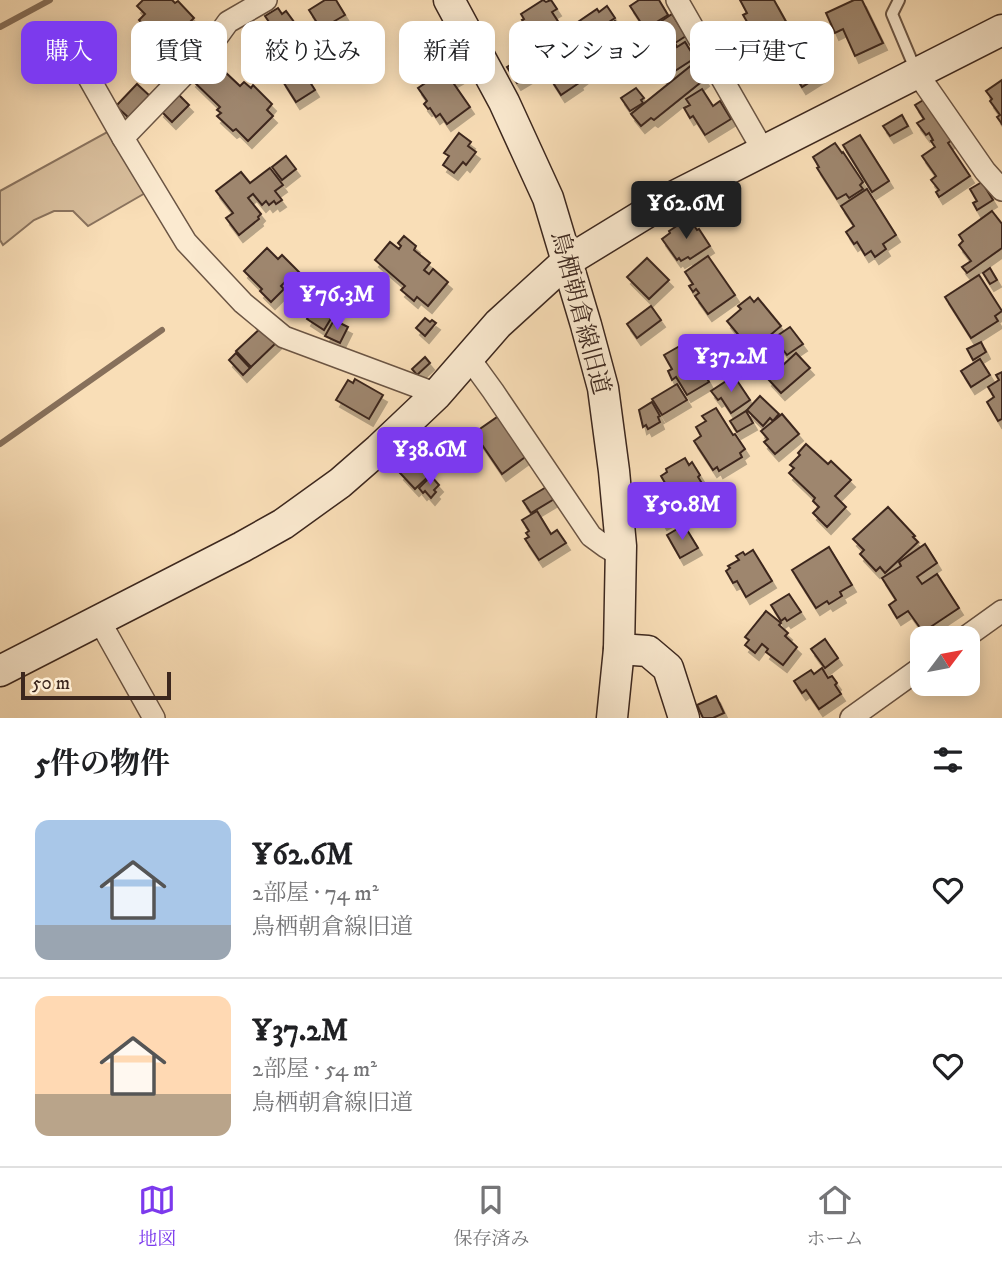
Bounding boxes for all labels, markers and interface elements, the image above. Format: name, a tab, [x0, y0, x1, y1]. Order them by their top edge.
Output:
chip: 購入	[21, 21, 117, 84]
chip: 賃貸	[131, 21, 227, 84]
chip: 絞り込み	[241, 21, 385, 84]
chip: 新着	[399, 21, 495, 84]
chip: マンション	[509, 21, 676, 84]
chip: 一戸建て	[690, 21, 834, 84]
pin: ¥62.6M	[629, 182, 743, 241]
text: ¥62.6M	[647, 189, 725, 218]
street label: 鳥栖朝倉線旧道	[544, 228, 616, 398]
pin: ¥76.3M	[280, 272, 394, 332]
text: ¥76.3M	[300, 280, 374, 309]
pin: ¥37.2M	[674, 334, 788, 394]
text: ¥37.2M	[694, 342, 768, 371]
pin: ¥38.6M	[373, 428, 487, 487]
text: ¥38.6M	[393, 435, 467, 464]
pin: ¥50.8M	[625, 482, 739, 542]
text: ¥50.8M	[643, 490, 721, 519]
north arrow	[910, 626, 980, 696]
map controls	[910, 626, 980, 696]
scale bar	[21, 669, 172, 701]
text: 50 m	[32, 672, 70, 695]
icon: filters	[929, 741, 967, 779]
text: 5件の物件	[35, 746, 170, 783]
text: ¥62.6M	[252, 837, 353, 874]
icon: home	[91, 848, 175, 932]
icon: heart	[929, 871, 967, 909]
text: 2部屋 · 74 m²	[252, 879, 379, 908]
text: 鳥栖朝倉線旧道	[252, 913, 413, 942]
text: ¥37.2M	[252, 1013, 348, 1050]
icon: home	[91, 1024, 175, 1108]
icon: heart	[929, 1047, 967, 1085]
text: 2部屋 · 54 m²	[252, 1055, 377, 1084]
text: 鳥栖朝倉線旧道	[252, 1089, 413, 1118]
tab: 地図	[138, 1181, 177, 1251]
tab: 保存済み	[453, 1181, 530, 1251]
tab: ホーム	[806, 1181, 864, 1251]

